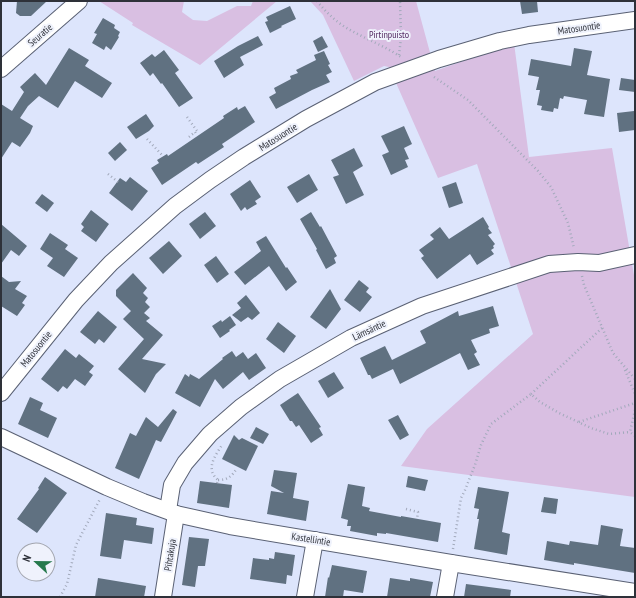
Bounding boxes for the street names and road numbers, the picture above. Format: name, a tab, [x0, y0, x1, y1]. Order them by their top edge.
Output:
street label: Matosuontie	[557, 19, 601, 37]
street label: Seuratie	[25, 21, 55, 49]
street label: Matosuontie	[256, 120, 300, 154]
street label: Lämsäntie	[350, 317, 388, 343]
street label: Matosuontie	[17, 328, 55, 370]
street label: Kastellintie	[291, 530, 331, 548]
street label: Pihtakuja	[161, 538, 179, 572]

